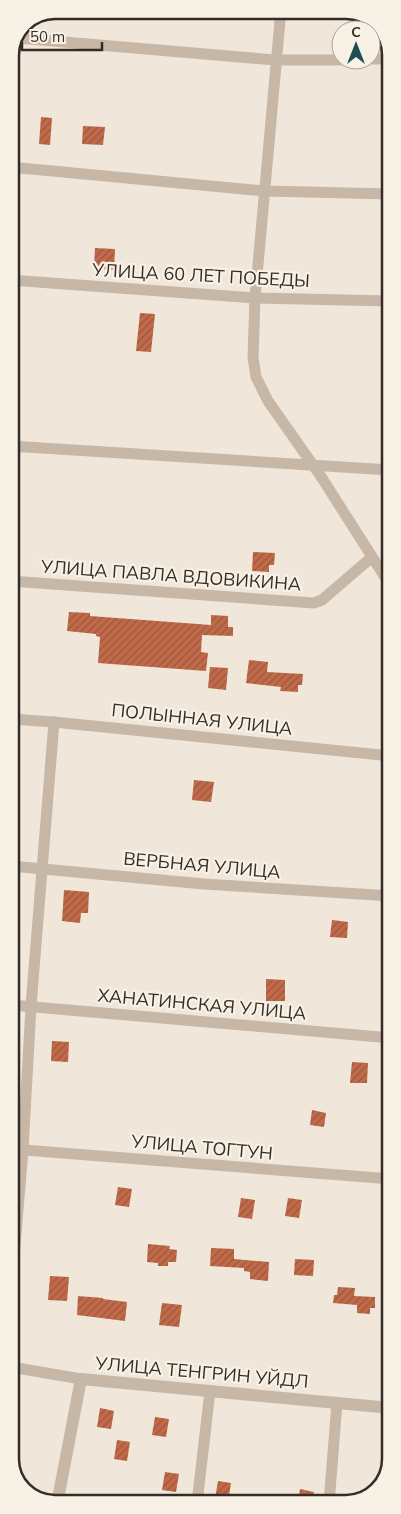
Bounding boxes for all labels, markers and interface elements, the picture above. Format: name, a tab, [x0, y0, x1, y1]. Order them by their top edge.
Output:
scale bar	[22, 20, 102, 52]
north arrow	[331, 20, 381, 70]
text: С	[351, 23, 361, 41]
text: 50 m	[30, 27, 65, 46]
street label: УЛИЦА 60 ЛЕТ ПОБЕДЫ	[91, 258, 310, 292]
street label: УЛИЦА ПАВЛА ВДОВИКИНА	[39, 554, 302, 596]
street label: ПОЛЫННАЯ УЛИЦА	[110, 698, 294, 740]
street label: ВЕРБНАЯ УЛИЦА	[122, 847, 282, 883]
street label: ХАНАТИНСКАЯ УЛИЦА	[97, 983, 307, 1025]
street label: УЛИЦА ТОГТУН	[129, 1129, 274, 1165]
street label: УЛИЦА ТЕНГРИН УЙДЛ	[93, 1351, 310, 1393]

